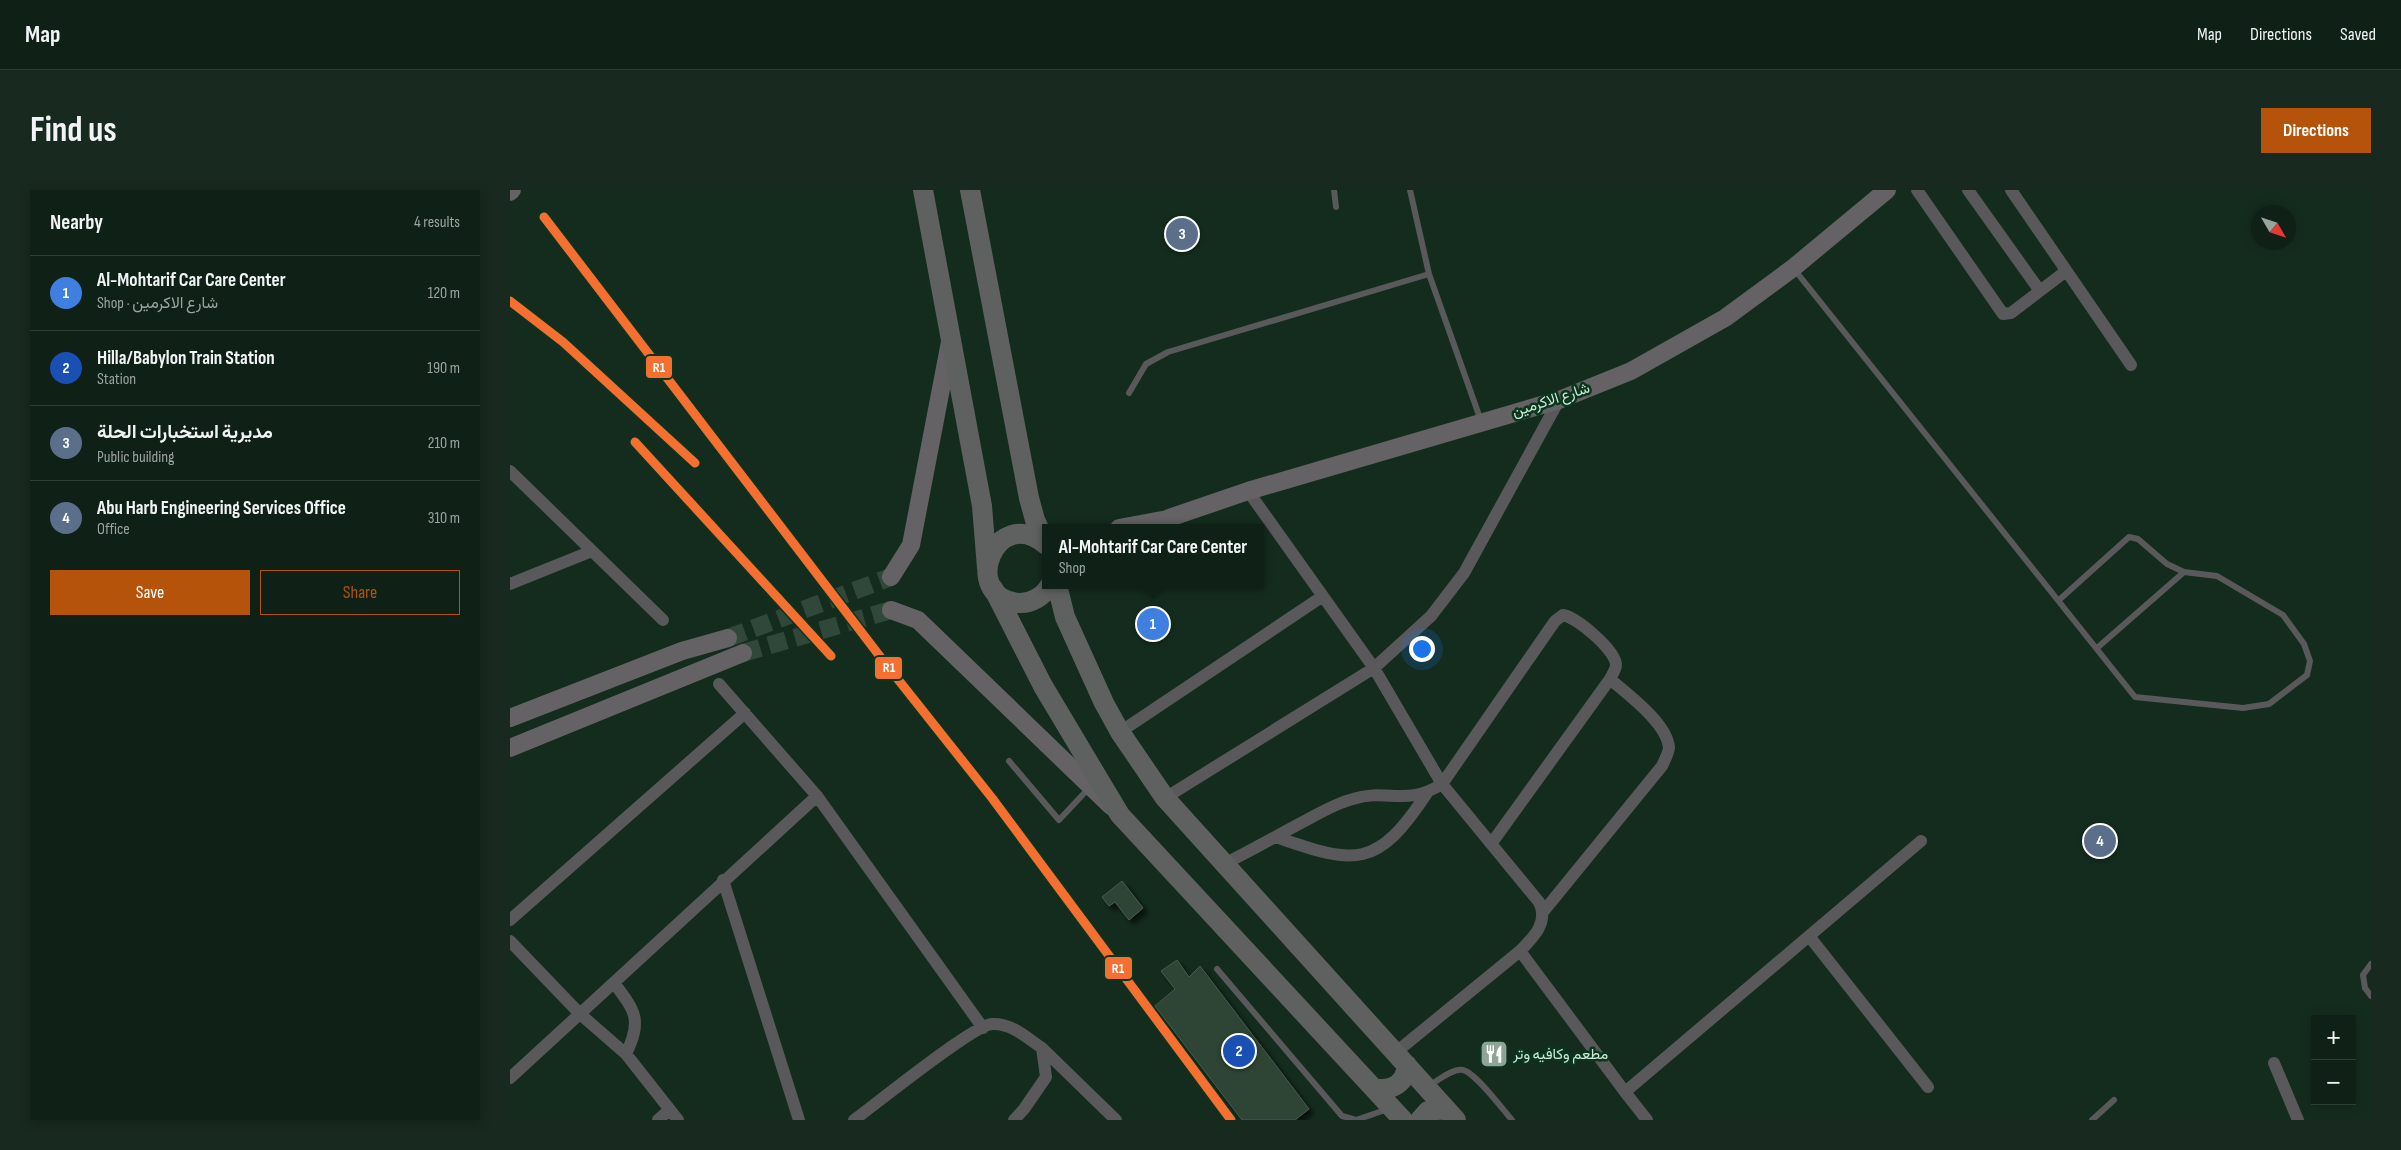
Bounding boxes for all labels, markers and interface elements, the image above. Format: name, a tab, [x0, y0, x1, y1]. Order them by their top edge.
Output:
text: Map	[25, 20, 60, 49]
text: Map	[2197, 24, 2222, 45]
text: Directions	[2250, 24, 2312, 45]
text: Saved	[2340, 24, 2376, 45]
button: Directions	[2261, 108, 2371, 153]
text: Find us	[30, 109, 117, 152]
north arrow	[2251, 205, 2296, 250]
text: Nearby	[50, 210, 103, 235]
text: 4 results	[414, 213, 460, 232]
pin: 3	[1166, 215, 1198, 253]
text: Al-Mohtarif Car Care Center	[97, 269, 286, 292]
text: 1	[63, 284, 69, 303]
text: 120 m	[428, 284, 460, 303]
text: Shop · شارع الاكرمين	[97, 294, 218, 313]
text: Hilla/Babylon Train Station	[97, 347, 275, 370]
line badge: R1	[645, 355, 673, 379]
text: 2	[62, 359, 70, 378]
text: 190 m	[427, 359, 460, 378]
text: R1	[653, 359, 666, 376]
text: Station	[97, 370, 136, 389]
street label: شارع الاكرمين	[1510, 378, 1593, 422]
text: مديرية استخبارات الحلة	[97, 421, 273, 444]
text: 3	[62, 434, 70, 453]
text: 210 m	[428, 434, 460, 453]
text: Public building	[97, 448, 174, 467]
text: Abu Harb Engineering Services Office	[97, 497, 346, 520]
text: 4	[62, 509, 70, 528]
text: 310 m	[428, 509, 460, 528]
text: Office	[97, 520, 130, 539]
popup	[1042, 524, 1264, 589]
text: Al-Mohtarif Car Care Center	[1059, 536, 1247, 559]
text: Shop	[1059, 559, 1086, 578]
button: Save	[50, 570, 250, 615]
button: Share	[260, 570, 460, 615]
pin: 1	[1137, 605, 1169, 643]
your location	[1409, 636, 1435, 662]
line badge: R1	[874, 656, 903, 680]
text: R1	[883, 659, 896, 676]
pin: 4	[2084, 822, 2116, 860]
line badge: R1	[1104, 956, 1133, 980]
text: R1	[1112, 960, 1125, 977]
map controls	[2311, 1015, 2356, 1105]
button: +	[2311, 1015, 2356, 1060]
pin: 2	[1223, 1032, 1255, 1070]
restaurant icon: مطعم وكافيه وتر	[1479, 1039, 1509, 1069]
place label: مطعم وكافيه وتر	[1512, 1045, 1608, 1064]
button: −	[2311, 1060, 2356, 1105]

